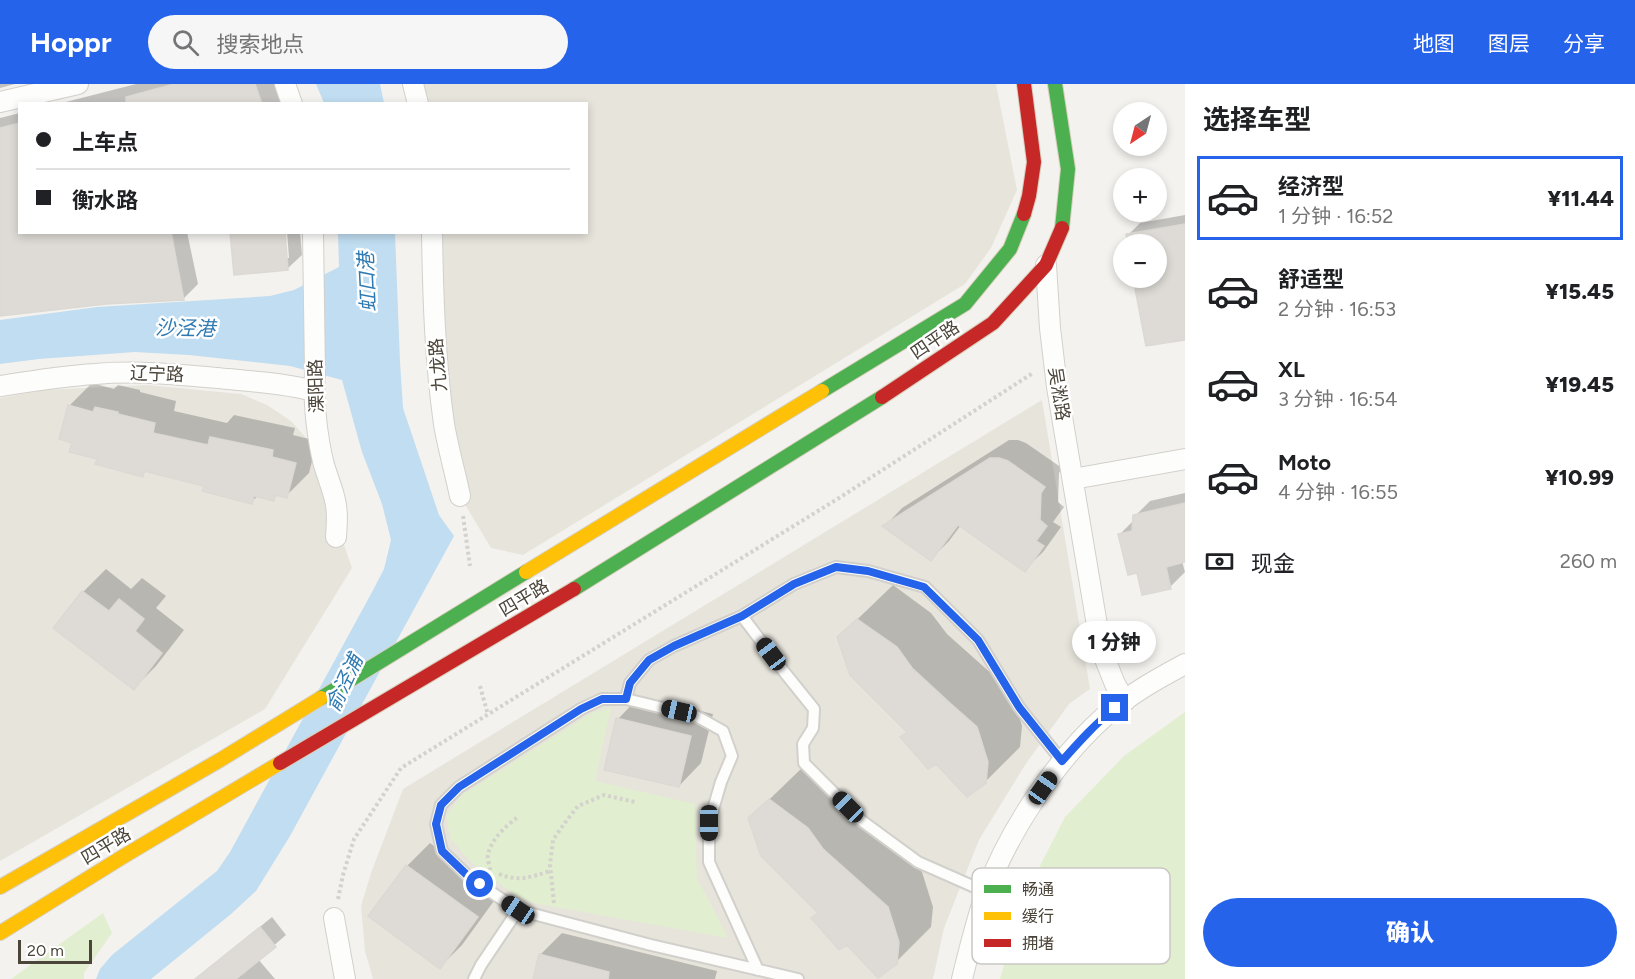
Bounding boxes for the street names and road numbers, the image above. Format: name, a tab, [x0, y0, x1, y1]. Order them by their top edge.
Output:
street label: 四平路	[906, 316, 964, 364]
street label: 九龙路	[425, 337, 451, 393]
street label: 溧阳路	[304, 359, 328, 413]
street label: 辽宁路	[130, 362, 184, 386]
street label: 吴淞路	[1044, 366, 1074, 422]
street label: 四平路	[495, 575, 553, 621]
street label: 四平路	[77, 823, 135, 869]

